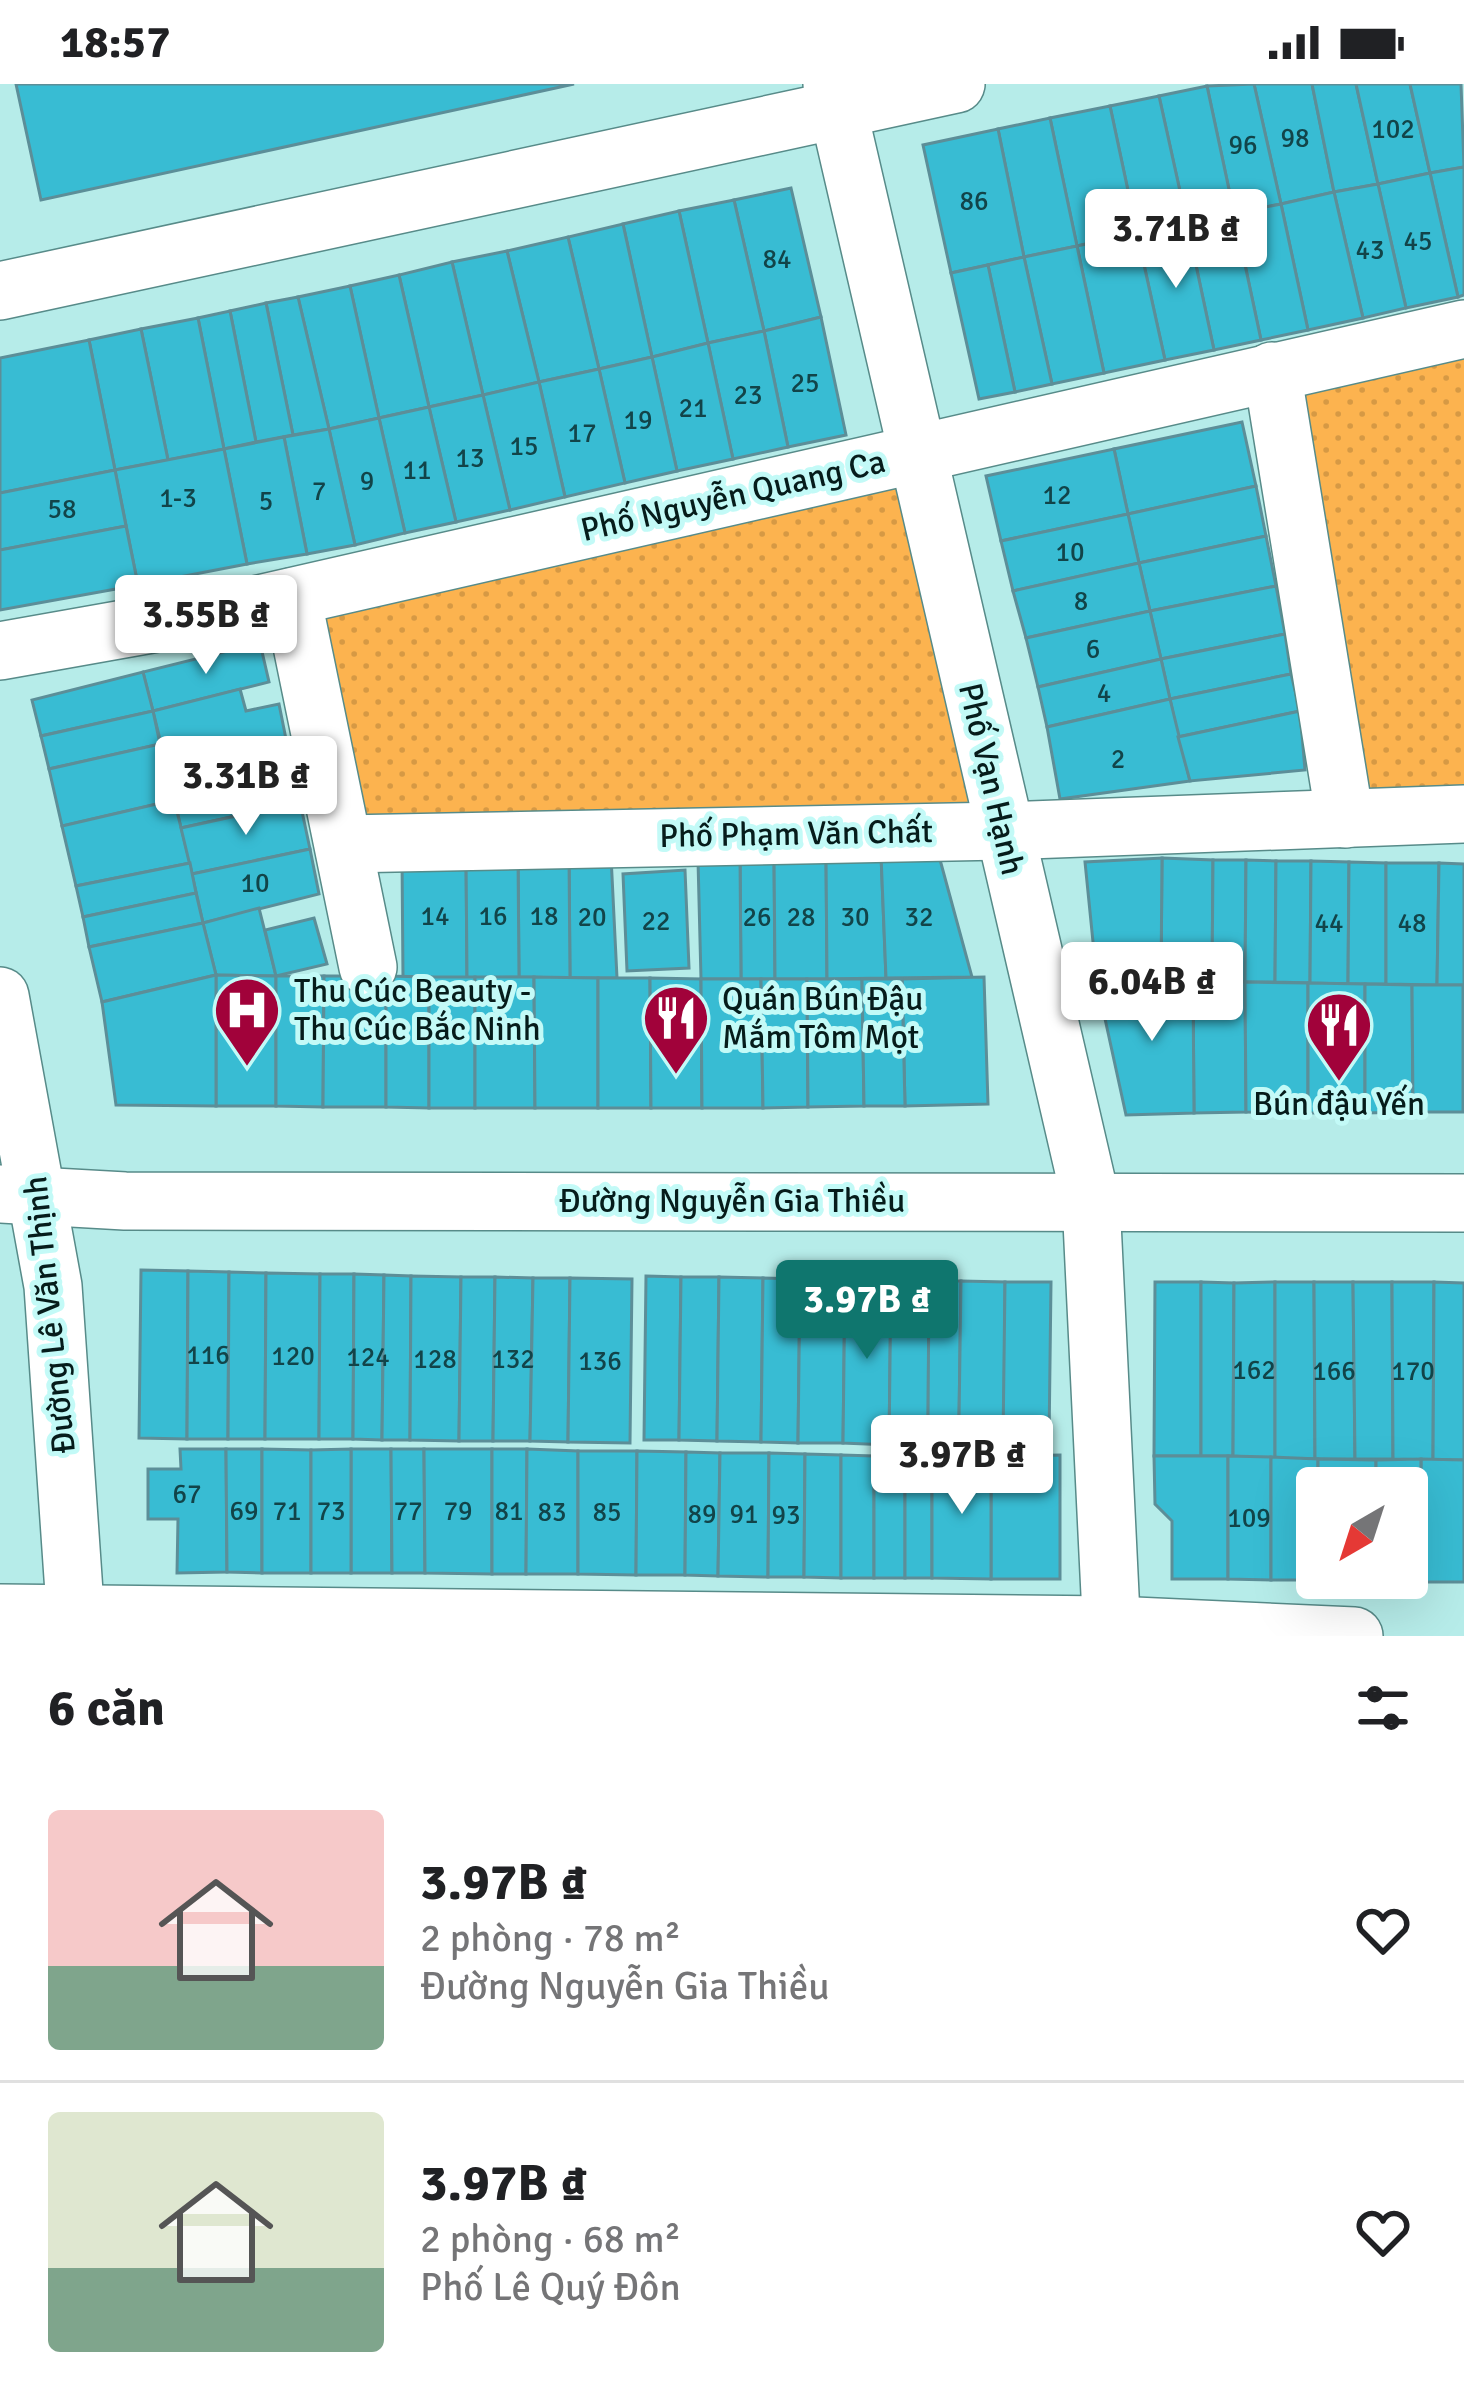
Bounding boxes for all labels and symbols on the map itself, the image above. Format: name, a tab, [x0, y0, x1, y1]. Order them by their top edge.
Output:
house number: 102	[1371, 113, 1415, 146]
house number: 98	[1280, 122, 1310, 155]
house number: 96	[1228, 129, 1258, 162]
house number: 86	[959, 185, 989, 218]
pin: 3.71B ₫	[1065, 189, 1287, 291]
house number: 45	[1403, 225, 1433, 258]
house number: 43	[1355, 234, 1385, 267]
house number: 84	[762, 243, 792, 276]
house number: 25	[790, 367, 820, 400]
house number: 23	[733, 379, 763, 412]
house number: 21	[678, 392, 708, 425]
house number: 19	[623, 404, 653, 437]
house number: 17	[567, 417, 597, 450]
house number: 15	[509, 430, 539, 463]
street label: Phố Nguyễn Quang Ca	[577, 441, 889, 551]
house number: 13	[455, 442, 485, 475]
house number: 11	[402, 454, 432, 487]
house number: 9	[360, 465, 374, 498]
house number: 7	[312, 475, 326, 508]
house number: 12	[1042, 479, 1072, 512]
house number: 1-3	[159, 482, 197, 515]
house number: 5	[259, 485, 273, 518]
house number: 58	[47, 493, 77, 526]
house number: 10	[1055, 536, 1085, 569]
pin: 3.55B ₫	[95, 575, 317, 677]
house number: 8	[1074, 585, 1088, 618]
house number: 6	[1086, 633, 1100, 666]
house number: 4	[1097, 677, 1111, 710]
street label: Phố Vạn Hạnh	[949, 679, 1033, 879]
pin: 3.31B ₫	[135, 736, 357, 838]
house number: 2	[1111, 743, 1125, 776]
street label: Phố Phạm Văn Chất	[659, 811, 933, 857]
house number: 10	[240, 867, 270, 900]
house number: 14	[420, 900, 450, 933]
house number: 16	[478, 900, 508, 933]
house number: 18	[529, 900, 559, 933]
house number: 20	[577, 901, 607, 934]
house number: 26	[742, 901, 772, 934]
house number: 28	[786, 901, 816, 934]
house number: 30	[840, 901, 870, 934]
house number: 32	[904, 901, 934, 934]
house number: 22	[641, 905, 671, 938]
house number: 44	[1314, 907, 1344, 940]
house number: 48	[1397, 907, 1427, 940]
pin: 6.04B ₫	[1041, 942, 1263, 1044]
place label: Thu Cúc Beauty - Thu Cúc Bắc Ninh	[294, 971, 541, 1050]
hospital icon: Thu Cúc Beauty - Thu Cúc Bắc Ninh	[212, 975, 282, 1069]
place label: Quán Bún Đậu Mắm Tôm Mọt	[722, 979, 923, 1058]
restaurant icon: Quán Bún Đậu Mắm Tôm Mọt	[641, 983, 711, 1077]
restaurant icon: Bún đậu Yến	[1304, 990, 1374, 1084]
place label: Bún đậu Yến	[1253, 1084, 1425, 1125]
street label: Đường Lê Văn Thịnh	[15, 1174, 85, 1456]
street label: Đường Nguyễn Gia Thiều	[559, 1181, 905, 1222]
pin: 3.97B ₫	[756, 1260, 978, 1362]
house number: 116	[186, 1339, 230, 1372]
house number: 120	[271, 1340, 315, 1373]
house number: 124	[346, 1341, 390, 1374]
house number: 128	[413, 1343, 457, 1376]
house number: 132	[491, 1343, 535, 1376]
house number: 136	[578, 1345, 622, 1378]
house number: 162	[1232, 1354, 1276, 1387]
house number: 166	[1312, 1355, 1356, 1388]
house number: 170	[1391, 1355, 1435, 1388]
pin: 3.97B ₫	[851, 1415, 1073, 1517]
north arrow	[1296, 1467, 1428, 1599]
house number: 67	[172, 1478, 202, 1511]
house number: 69	[229, 1495, 259, 1528]
house number: 71	[272, 1495, 302, 1528]
house number: 73	[316, 1495, 346, 1528]
house number: 77	[393, 1495, 423, 1528]
house number: 79	[443, 1495, 473, 1528]
house number: 81	[494, 1495, 524, 1528]
house number: 83	[537, 1496, 567, 1529]
house number: 85	[592, 1496, 622, 1529]
house number: 89	[687, 1498, 717, 1531]
house number: 91	[729, 1498, 759, 1531]
house number: 93	[771, 1499, 801, 1532]
house number: 109	[1227, 1502, 1271, 1535]

